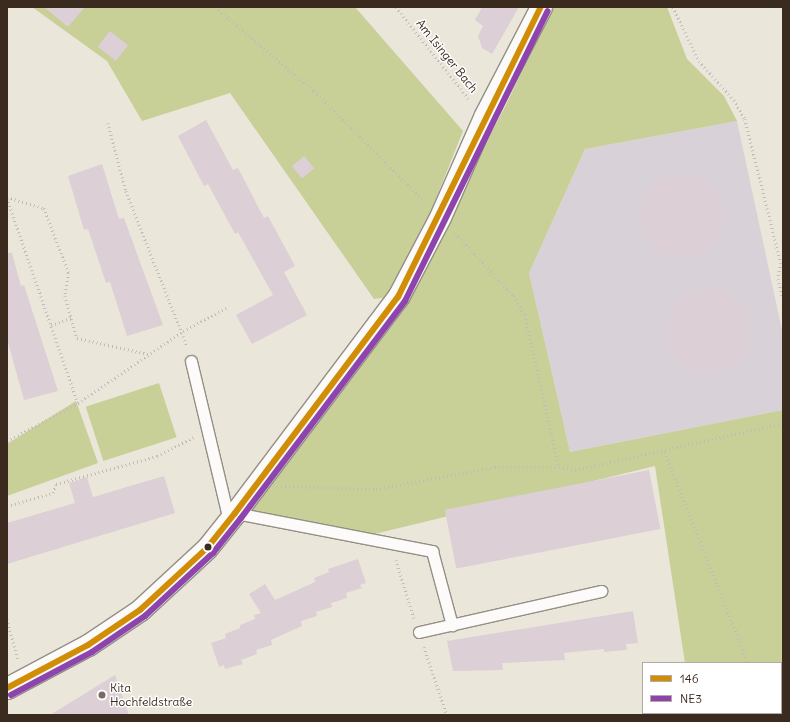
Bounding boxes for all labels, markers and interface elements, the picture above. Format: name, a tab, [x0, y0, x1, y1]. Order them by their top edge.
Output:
street label: Am Isinger Bach	[413, 16, 481, 96]
unlabelled marker	[203, 542, 213, 552]
legend	[642, 662, 782, 714]
text: 146	[680, 671, 699, 686]
place label: Kita Hochfeldstraße	[110, 681, 192, 709]
marker: Kita Hochfeldstraße	[97, 690, 107, 700]
text: NE3	[680, 691, 702, 706]

